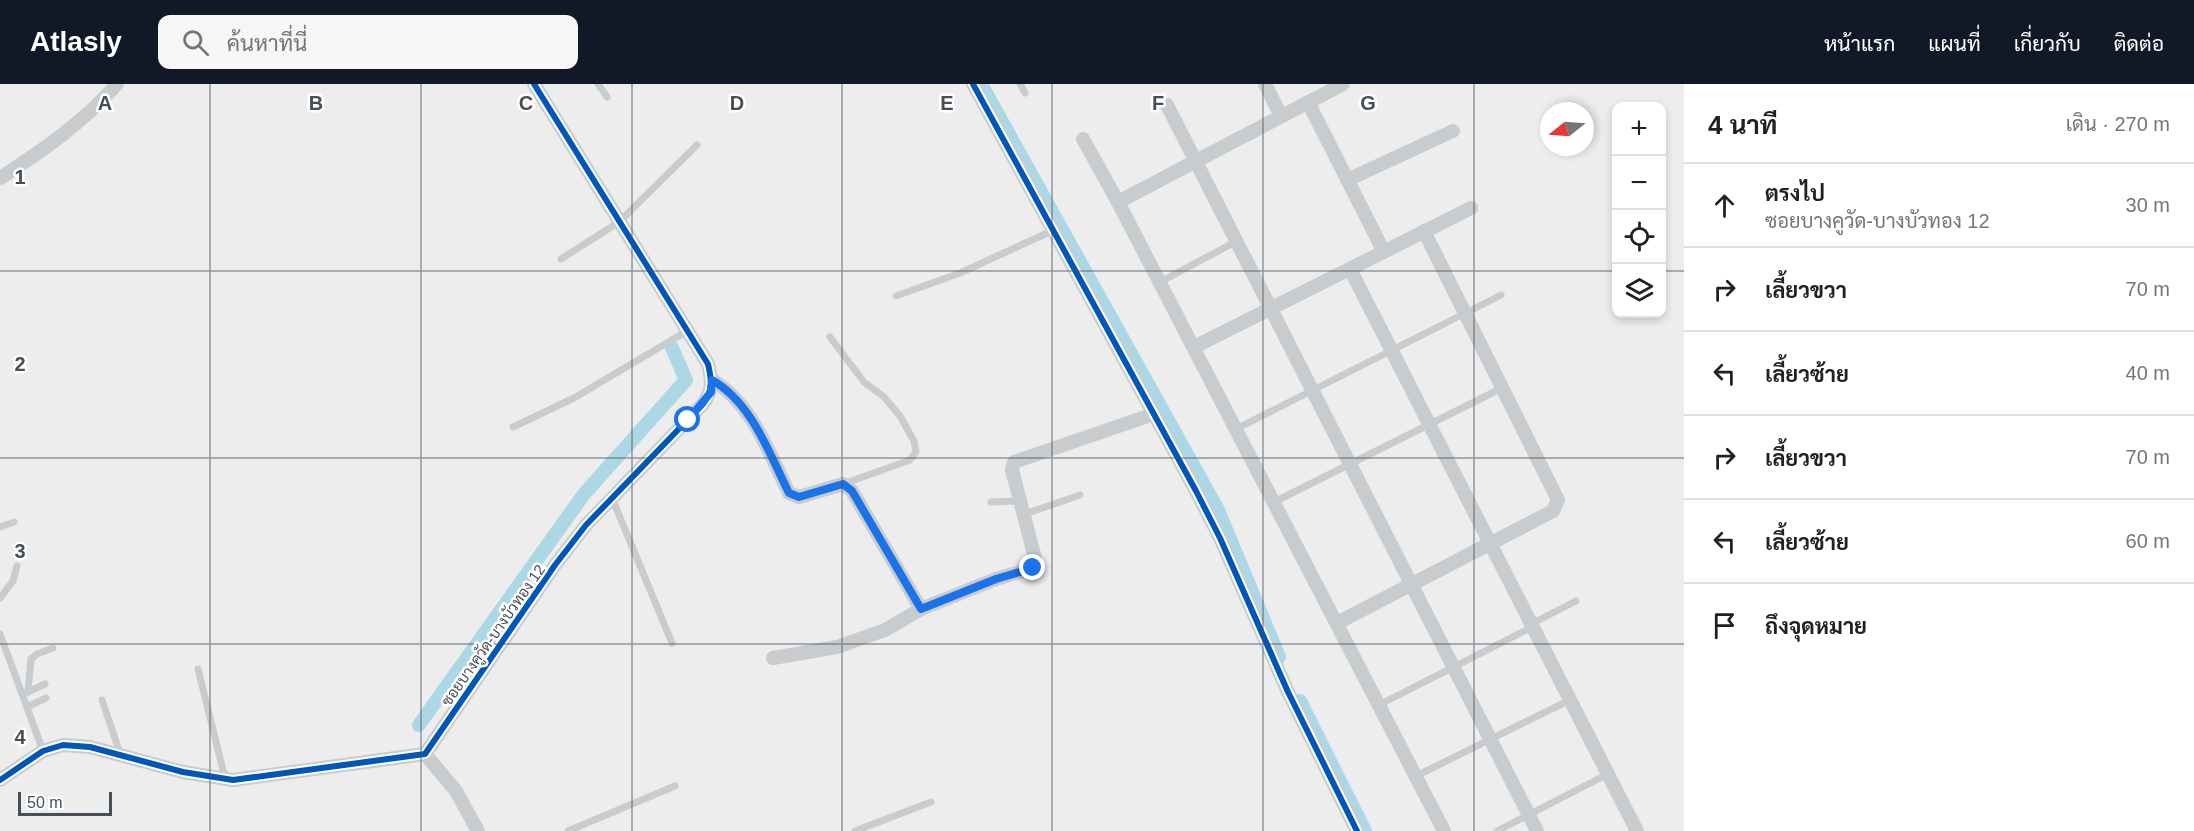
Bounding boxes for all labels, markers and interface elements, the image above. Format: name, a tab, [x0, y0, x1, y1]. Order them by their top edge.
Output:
search box	[158, 15, 578, 69]
text: Atlasly	[30, 26, 122, 57]
icon: search	[179, 26, 212, 59]
text: ค้นหาที่นี่	[227, 31, 307, 56]
text: หน้าแรก	[1824, 32, 1895, 55]
text: แผนที่	[1928, 32, 1981, 55]
text: เกี่ยวกับ	[2014, 32, 2081, 55]
text: ติดต่อ	[2114, 32, 2164, 55]
text: A	[98, 92, 112, 114]
text: B	[309, 92, 323, 114]
text: C	[519, 92, 533, 114]
text: D	[730, 92, 744, 114]
text: E	[940, 92, 954, 114]
text: F	[1152, 92, 1164, 114]
text: G	[1360, 92, 1376, 114]
north arrow	[1540, 102, 1594, 156]
map controls	[1612, 102, 1666, 318]
button: +	[1612, 102, 1666, 156]
text: 4 นาที	[1708, 110, 1777, 140]
text: เดิน · 270 m	[2066, 113, 2170, 135]
button: −	[1612, 156, 1666, 210]
text: 1	[14, 166, 26, 188]
text: ตรงไป	[1765, 181, 1825, 206]
icon: ahead	[1708, 189, 1741, 222]
text: 30 m	[2126, 194, 2170, 216]
button: locate	[1612, 210, 1666, 264]
text: ซอยบางคูวัด-บางบัวทอง 12	[1765, 210, 1990, 232]
button: layers	[1612, 264, 1666, 318]
icon: right	[1708, 273, 1741, 306]
text: เลี้ยวขวา	[1765, 278, 1847, 303]
text: 70 m	[2126, 278, 2170, 300]
text: 2	[14, 353, 26, 375]
icon: left	[1708, 357, 1741, 390]
text: เลี้ยวซ้าย	[1765, 362, 1849, 387]
text: 40 m	[2126, 362, 2170, 384]
route start	[674, 406, 700, 432]
icon: right	[1708, 441, 1741, 474]
text: เลี้ยวขวา	[1765, 446, 1847, 471]
text: 70 m	[2126, 446, 2170, 468]
icon: left	[1708, 525, 1741, 558]
text: เลี้ยวซ้าย	[1765, 530, 1849, 555]
text: 60 m	[2126, 530, 2170, 552]
text: 3	[14, 540, 26, 562]
route end	[1019, 554, 1045, 580]
street label: ซอยบางคูวัด-บางบัวทอง 12	[438, 561, 550, 710]
icon: arrive	[1708, 609, 1741, 642]
text: ถึงจุดหมาย	[1765, 614, 1867, 639]
text: 4	[14, 726, 26, 748]
scale bar	[18, 789, 112, 816]
text: 50 m	[27, 794, 63, 811]

